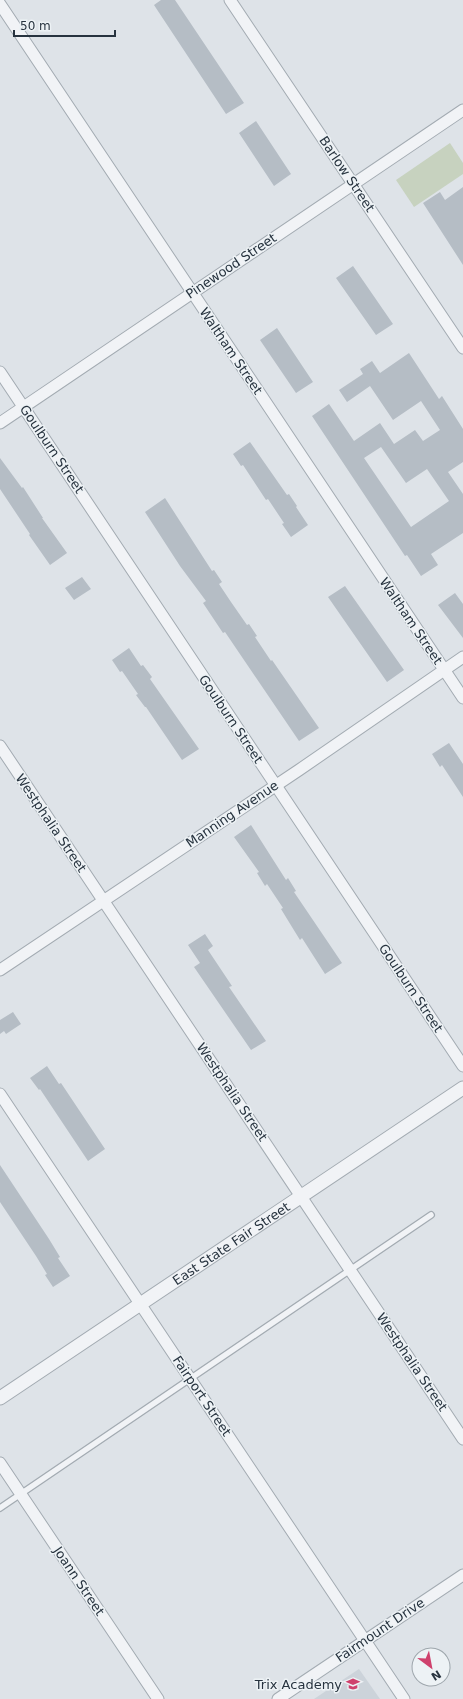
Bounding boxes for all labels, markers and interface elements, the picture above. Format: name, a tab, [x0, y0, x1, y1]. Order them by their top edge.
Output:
scale bar	[14, 12, 115, 38]
text: 50 m	[20, 19, 51, 33]
street label: Barlow Street	[316, 133, 378, 215]
street label: Pinewood Street	[183, 230, 279, 302]
street label: Waltham Street	[196, 305, 266, 397]
street label: Goulburn Street	[17, 402, 87, 496]
street label: Waltham Street	[376, 575, 446, 667]
street label: Goulburn Street	[196, 672, 266, 766]
street label: Westphalia Street	[13, 771, 89, 875]
street label: Manning Avenue	[183, 778, 281, 850]
street label: Goulburn Street	[376, 941, 446, 1035]
street label: Westphalia Street	[194, 1040, 270, 1144]
street label: East State Fair Street	[170, 1199, 292, 1288]
street label: Westphalia Street	[374, 1310, 450, 1414]
street label: Fairport Street	[170, 1353, 234, 1439]
street label: Joann Street	[50, 1543, 108, 1618]
street label: Fairmount Drive	[333, 1595, 427, 1665]
north arrow	[411, 1647, 451, 1687]
text: N	[429, 1667, 443, 1683]
school or university icon: Trix Academy	[345, 1676, 361, 1692]
place label: Trix Academy	[254, 1677, 342, 1692]

